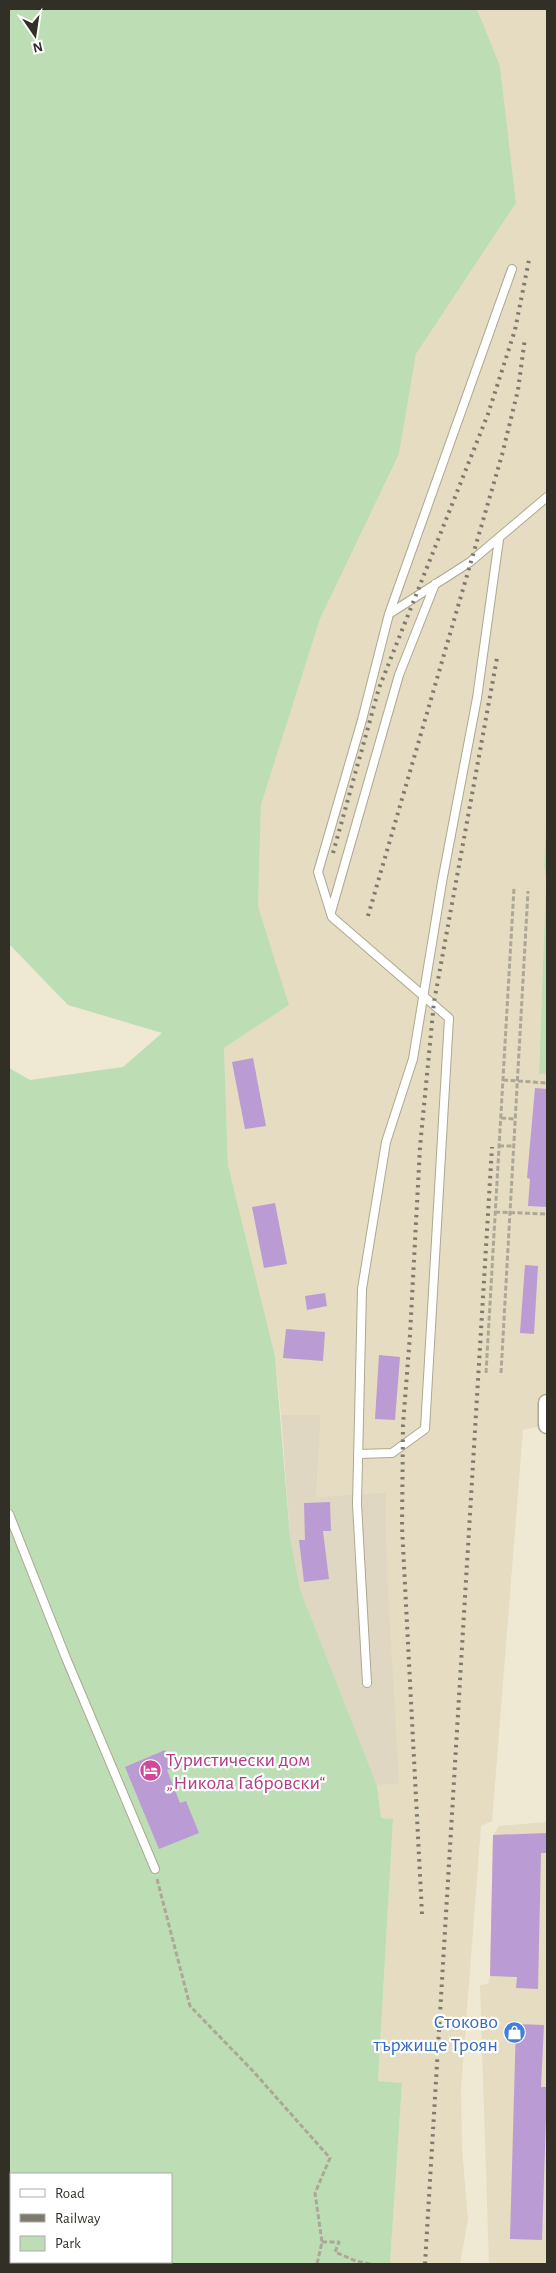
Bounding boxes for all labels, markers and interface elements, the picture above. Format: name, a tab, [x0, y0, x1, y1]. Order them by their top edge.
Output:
north arrow	[10, 10, 60, 60]
text: N	[31, 39, 44, 55]
place label: Туристически дом „Никола Габровски“	[166, 1750, 326, 1793]
hotel icon: Туристически дом „Никола Габровски“	[138, 1759, 162, 1783]
place label: Стоково тържище Троян	[373, 2012, 498, 2055]
shop icon: Стоково тържище Троян	[502, 2021, 526, 2045]
legend	[10, 2173, 172, 2263]
text: Road	[55, 2186, 85, 2201]
text: Railway	[55, 2211, 101, 2226]
text: Park	[55, 2236, 81, 2251]

